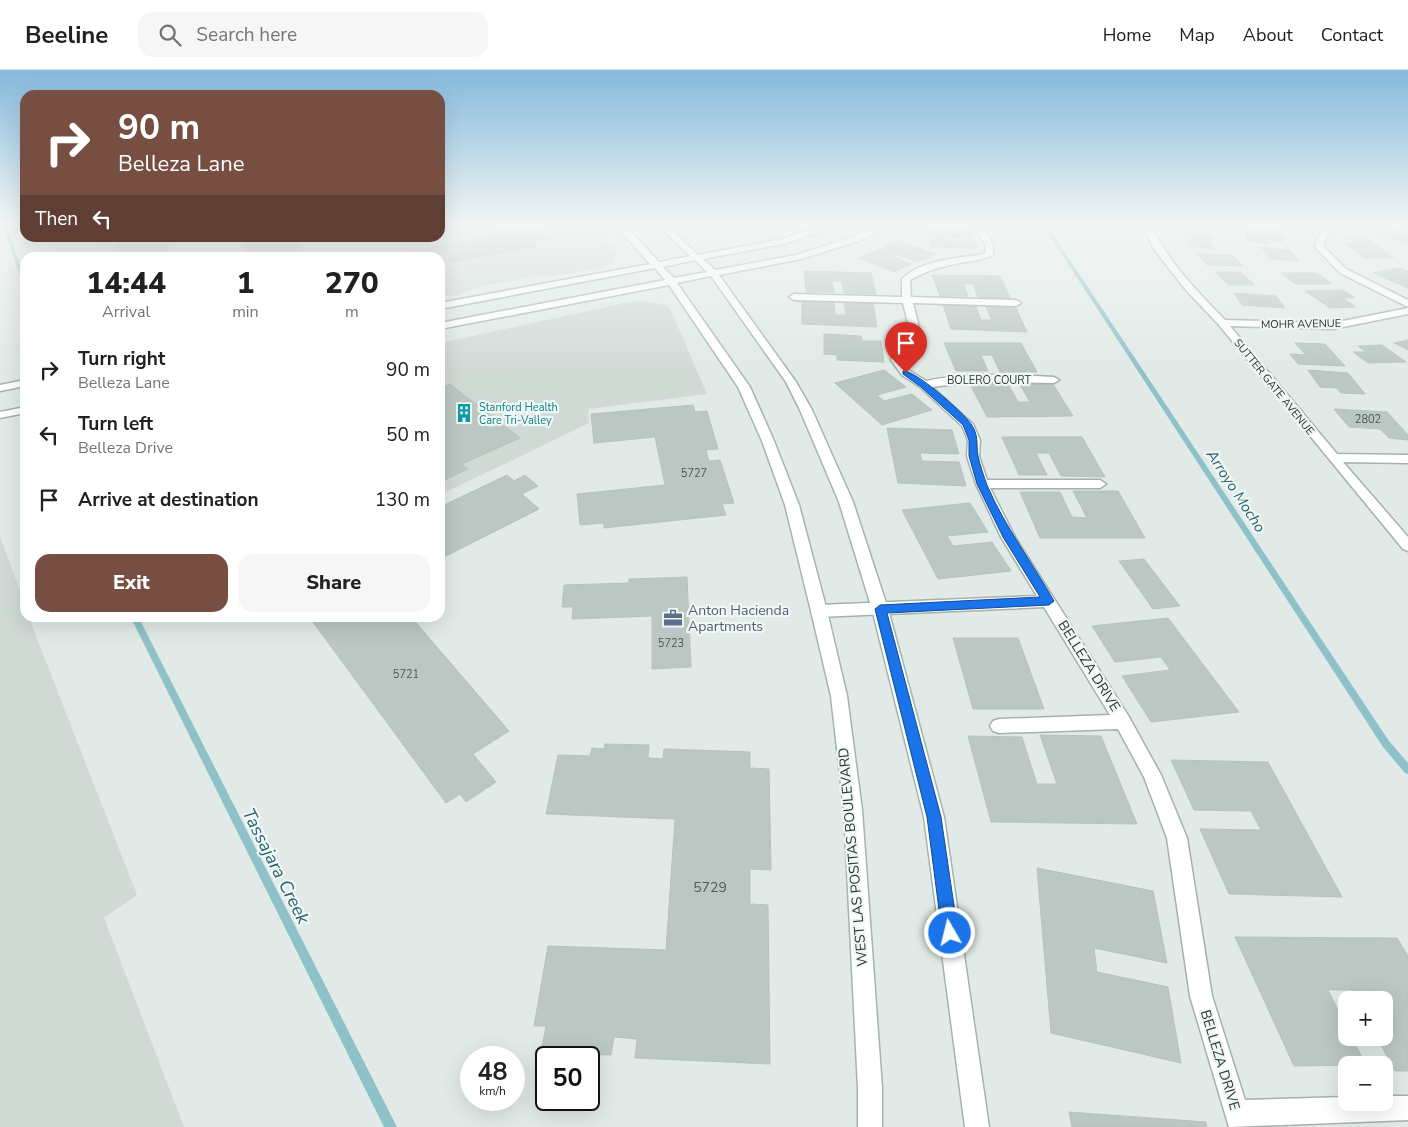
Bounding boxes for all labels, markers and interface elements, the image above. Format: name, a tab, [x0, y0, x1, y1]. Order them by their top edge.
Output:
search box	[138, 12, 488, 57]
text: Beeline	[25, 19, 108, 51]
icon: search	[156, 21, 184, 49]
text: Search here	[196, 22, 297, 48]
text: Home	[1103, 23, 1151, 47]
text: Map	[1179, 23, 1215, 47]
text: About	[1243, 23, 1293, 47]
text: Contact	[1321, 23, 1383, 47]
text: 90 m	[118, 104, 200, 151]
icon: right	[35, 110, 100, 175]
text: Belleza Lane	[118, 149, 244, 179]
icon: left	[88, 205, 116, 233]
text: Then	[35, 206, 78, 232]
text: 14:44	[86, 263, 166, 304]
text: 1	[236, 263, 254, 304]
text: 270	[325, 263, 379, 304]
text: Arrival	[102, 301, 150, 323]
text: min	[232, 301, 259, 323]
text: m	[345, 301, 359, 323]
street label: MOHR AVENUE	[1261, 316, 1341, 332]
pin	[885, 322, 927, 373]
icon: arrive	[892, 329, 920, 357]
street label: SUTTER GATE AVENUE	[1230, 336, 1318, 438]
text: Turn right	[78, 346, 165, 372]
icon: right	[35, 356, 63, 384]
text: 90 m	[386, 357, 430, 383]
text: Belleza Lane	[78, 372, 170, 394]
street label: BOLERO COURT	[947, 373, 1031, 388]
place label: Stanford Health Care Tri-Valley	[479, 400, 558, 428]
building icon: Stanford Health Care Tri-Valley	[453, 402, 475, 424]
text: Turn left	[78, 411, 153, 437]
house number: 2802	[1355, 412, 1381, 427]
icon: left	[35, 421, 63, 449]
text: 50 m	[386, 422, 430, 448]
text: Belleza Drive	[78, 437, 173, 459]
water label: Arroyo Mocho	[1201, 445, 1270, 536]
house number: 5727	[681, 466, 707, 481]
icon: arrive	[35, 486, 63, 514]
text: Arrive at destination	[78, 487, 259, 513]
text: 130 m	[375, 487, 430, 513]
button: Exit	[35, 554, 228, 612]
button: Share	[238, 554, 430, 612]
place label: Anton Hacienda Apartments	[688, 601, 789, 636]
office icon: Anton Hacienda Apartments	[662, 607, 684, 629]
street label: BELLEZA DRIVE	[1053, 617, 1125, 715]
house number: 5723	[658, 636, 684, 651]
house number: 5721	[393, 667, 419, 682]
street label: WEST LAS POSITAS BOULEVARD	[834, 747, 872, 967]
water label: Tassajara Creek	[237, 804, 316, 929]
house number: 5729	[693, 878, 727, 897]
position arrow	[923, 906, 975, 958]
map controls	[1338, 991, 1393, 1111]
button: +	[1338, 991, 1393, 1046]
street label: BELLEZA DRIVE	[1196, 1007, 1244, 1113]
speed limit sign: 50	[535, 1046, 600, 1111]
text: 48	[477, 1055, 508, 1089]
button: −	[1338, 1056, 1393, 1111]
text: km/h	[479, 1083, 506, 1099]

